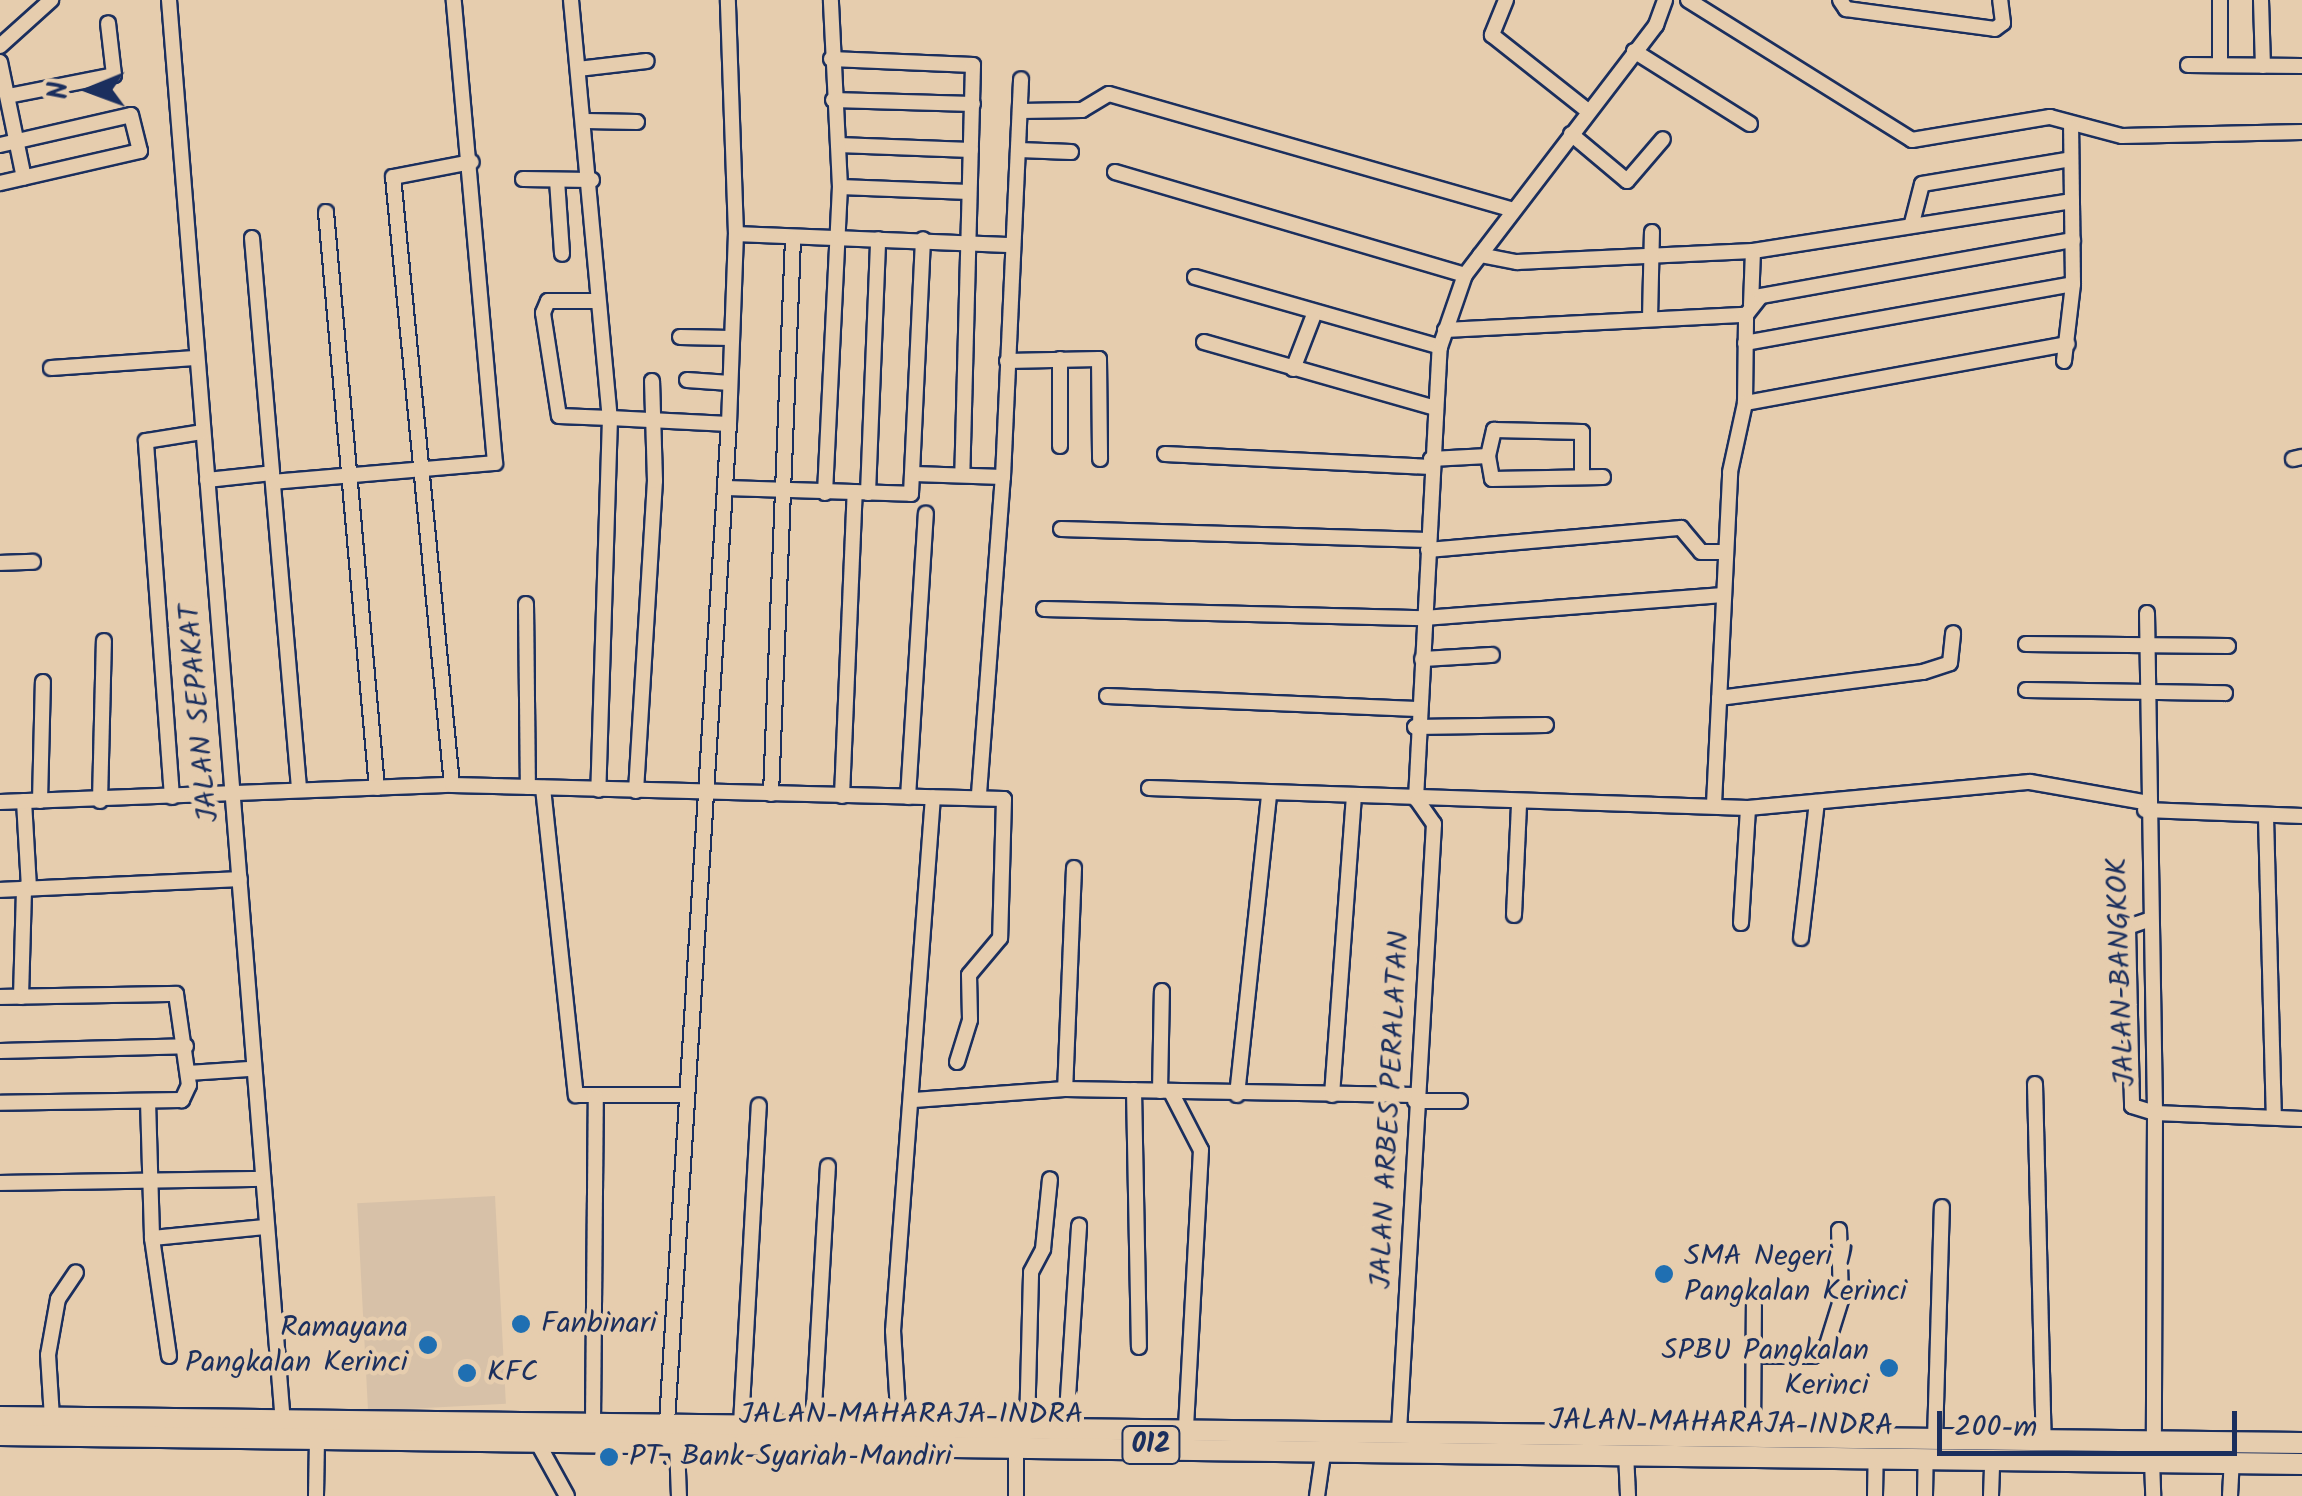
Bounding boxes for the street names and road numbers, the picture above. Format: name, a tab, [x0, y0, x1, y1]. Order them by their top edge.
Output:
street label: JALAN SEPAKAT	[173, 602, 227, 824]
street label: JALAN BANGKOK	[2100, 857, 2144, 1087]
street label: JALAN ARBES PERALATAN	[1364, 930, 1418, 1290]
street label: JALAN MAHARAJA INDRA	[739, 1397, 1083, 1433]
street label: JALAN MAHARAJA INDRA	[1549, 1403, 1893, 1445]
road number: 012	[1121, 1422, 1181, 1468]

